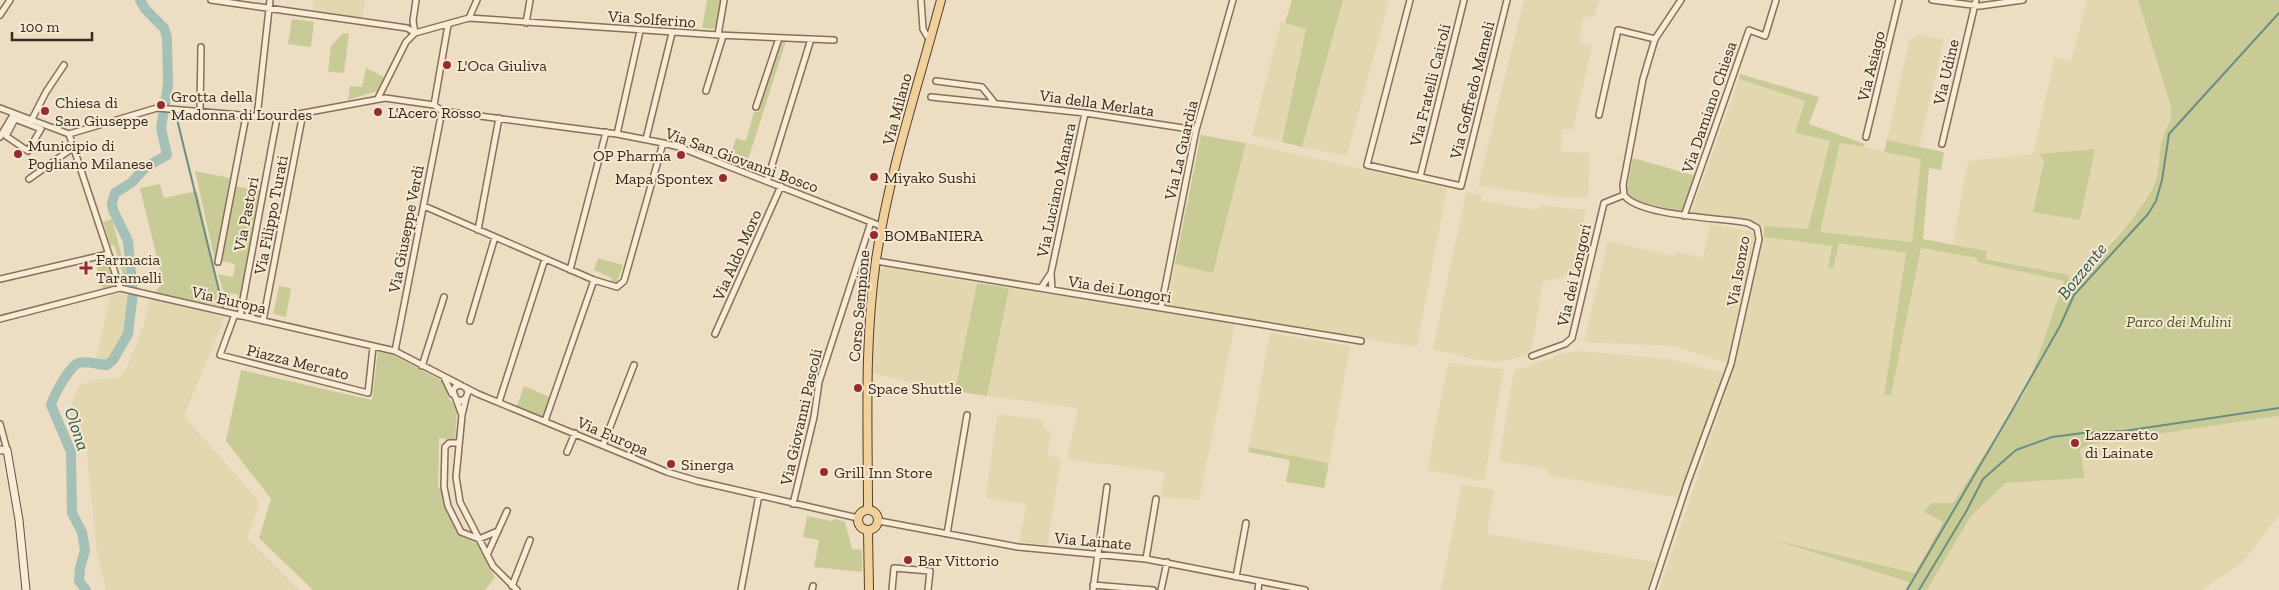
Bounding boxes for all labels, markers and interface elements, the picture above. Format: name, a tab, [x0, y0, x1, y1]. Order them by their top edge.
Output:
street label: Via Solferino	[606, 6, 697, 32]
scale bar	[12, 10, 92, 42]
text: 100 m	[20, 18, 59, 36]
street label: Via Goffredo Mameli	[1445, 19, 1498, 162]
street label: Via Fratelli Cairoli	[1405, 21, 1455, 149]
street label: Via Asiago	[1853, 29, 1889, 104]
street label: Via Udine	[1929, 37, 1963, 108]
street label: Via Damiano Chiesa	[1677, 38, 1741, 176]
place label: L'Oca Giuliva	[457, 56, 547, 75]
marker: L'Oca Giuliva	[441, 59, 453, 71]
street label: Via Milano	[878, 71, 916, 148]
street label: Via della Merlata	[1037, 85, 1156, 120]
place label: Grotta della Madonna di Lourdes	[171, 87, 312, 124]
place label: Chiesa di San Giuseppe	[55, 93, 148, 130]
street label: Via La Guardia	[1160, 98, 1202, 203]
marker: Grotta della Madonna di Lourdes	[155, 99, 167, 111]
place label: L'Acero Rosso	[388, 103, 481, 122]
marker: Chiesa di San Giuseppe	[39, 105, 51, 117]
marker: L'Acero Rosso	[372, 106, 384, 118]
street label: Via Luciano Manara	[1032, 121, 1080, 260]
street label: Via San Giovanni Bosco	[662, 123, 821, 196]
place label: Municipio di Pogliano Milanese	[28, 136, 153, 173]
place label: OP Pharma	[593, 146, 671, 165]
marker: Municipio di Pogliano Milanese	[12, 148, 24, 160]
marker: OP Pharma	[675, 149, 687, 161]
street label: Via Filippo Turati	[250, 153, 292, 277]
street label: Via Giuseppe Verdi	[384, 163, 428, 296]
place label: Miyako Sushi	[884, 168, 977, 187]
place label: Mapa Spontex	[615, 169, 713, 188]
marker: Miyako Sushi	[868, 171, 880, 183]
marker: Mapa Spontex	[717, 172, 729, 184]
street label: Via Pastori	[229, 175, 263, 254]
street label: Via Aldo Moro	[708, 207, 766, 304]
street label: Via dei Longori	[1553, 221, 1595, 329]
place label: BOMBaNIERA	[884, 226, 984, 245]
marker: BOMBaNIERA	[868, 229, 880, 241]
street label: Via Isonzo	[1722, 234, 1754, 309]
water label: Bozzente	[2052, 238, 2112, 304]
street label: Corso Sempione	[845, 249, 873, 363]
place label: Farmacia Taramelli	[96, 250, 162, 287]
marker: Farmacia Taramelli	[80, 262, 92, 274]
street label: Via dei Longori	[1066, 271, 1174, 307]
street label: Via Europa	[189, 282, 268, 318]
park label: Parco dei Mulini	[2126, 312, 2232, 331]
street label: Piazza Mercato	[245, 340, 351, 384]
street label: Via Giovanni Pascoli	[776, 346, 826, 488]
place label: Space Shuttle	[868, 379, 962, 398]
marker: Space Shuttle	[852, 382, 864, 394]
water label: Olona	[59, 405, 95, 453]
street label: Via Europa	[574, 412, 652, 460]
place label: Lazzaretto di Lainate	[2085, 425, 2158, 462]
marker: Lazzaretto di Lainate	[2069, 437, 2081, 449]
place label: Sinerga	[681, 455, 734, 474]
marker: Sinerga	[665, 458, 677, 470]
place label: Grill Inn Store	[834, 463, 932, 482]
marker: Grill Inn Store	[818, 466, 830, 478]
street label: Via Lainate	[1053, 528, 1132, 554]
place label: Bar Vittorio	[918, 551, 999, 570]
marker: Bar Vittorio	[902, 554, 914, 566]

